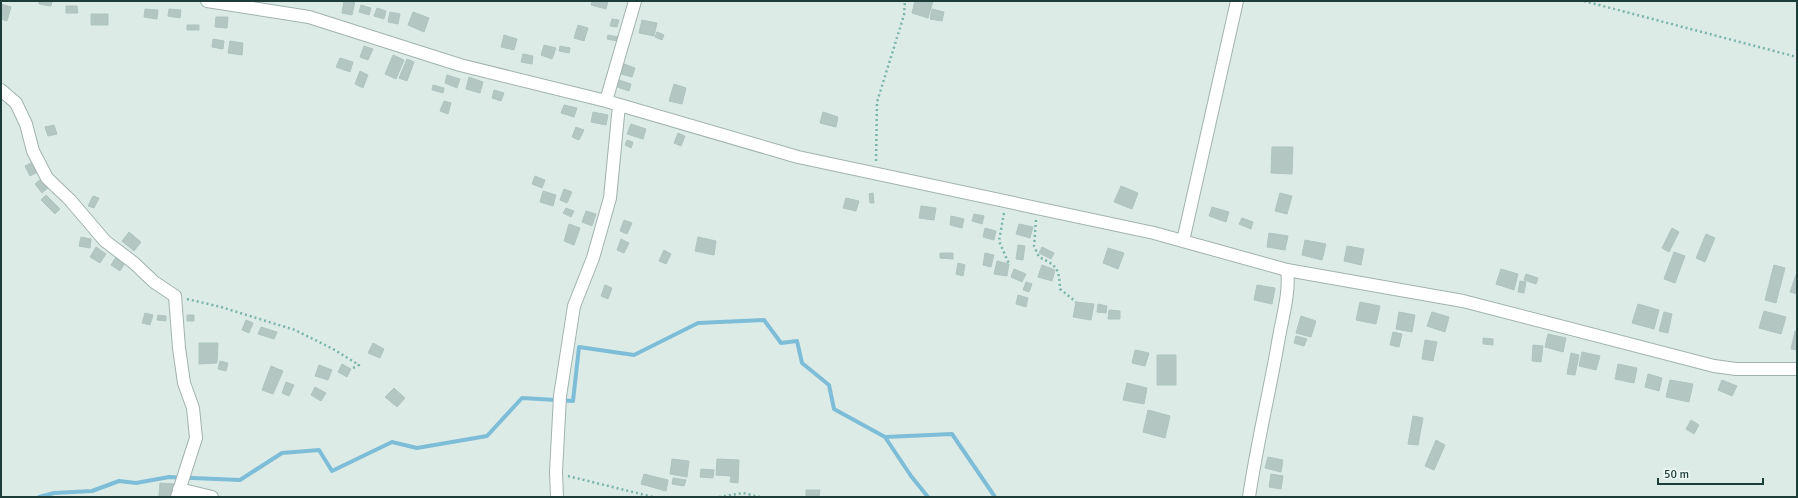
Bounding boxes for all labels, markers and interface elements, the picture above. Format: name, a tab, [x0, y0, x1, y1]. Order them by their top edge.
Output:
scale bar	[1658, 460, 1763, 486]
text: 50 m	[1664, 467, 1689, 482]

